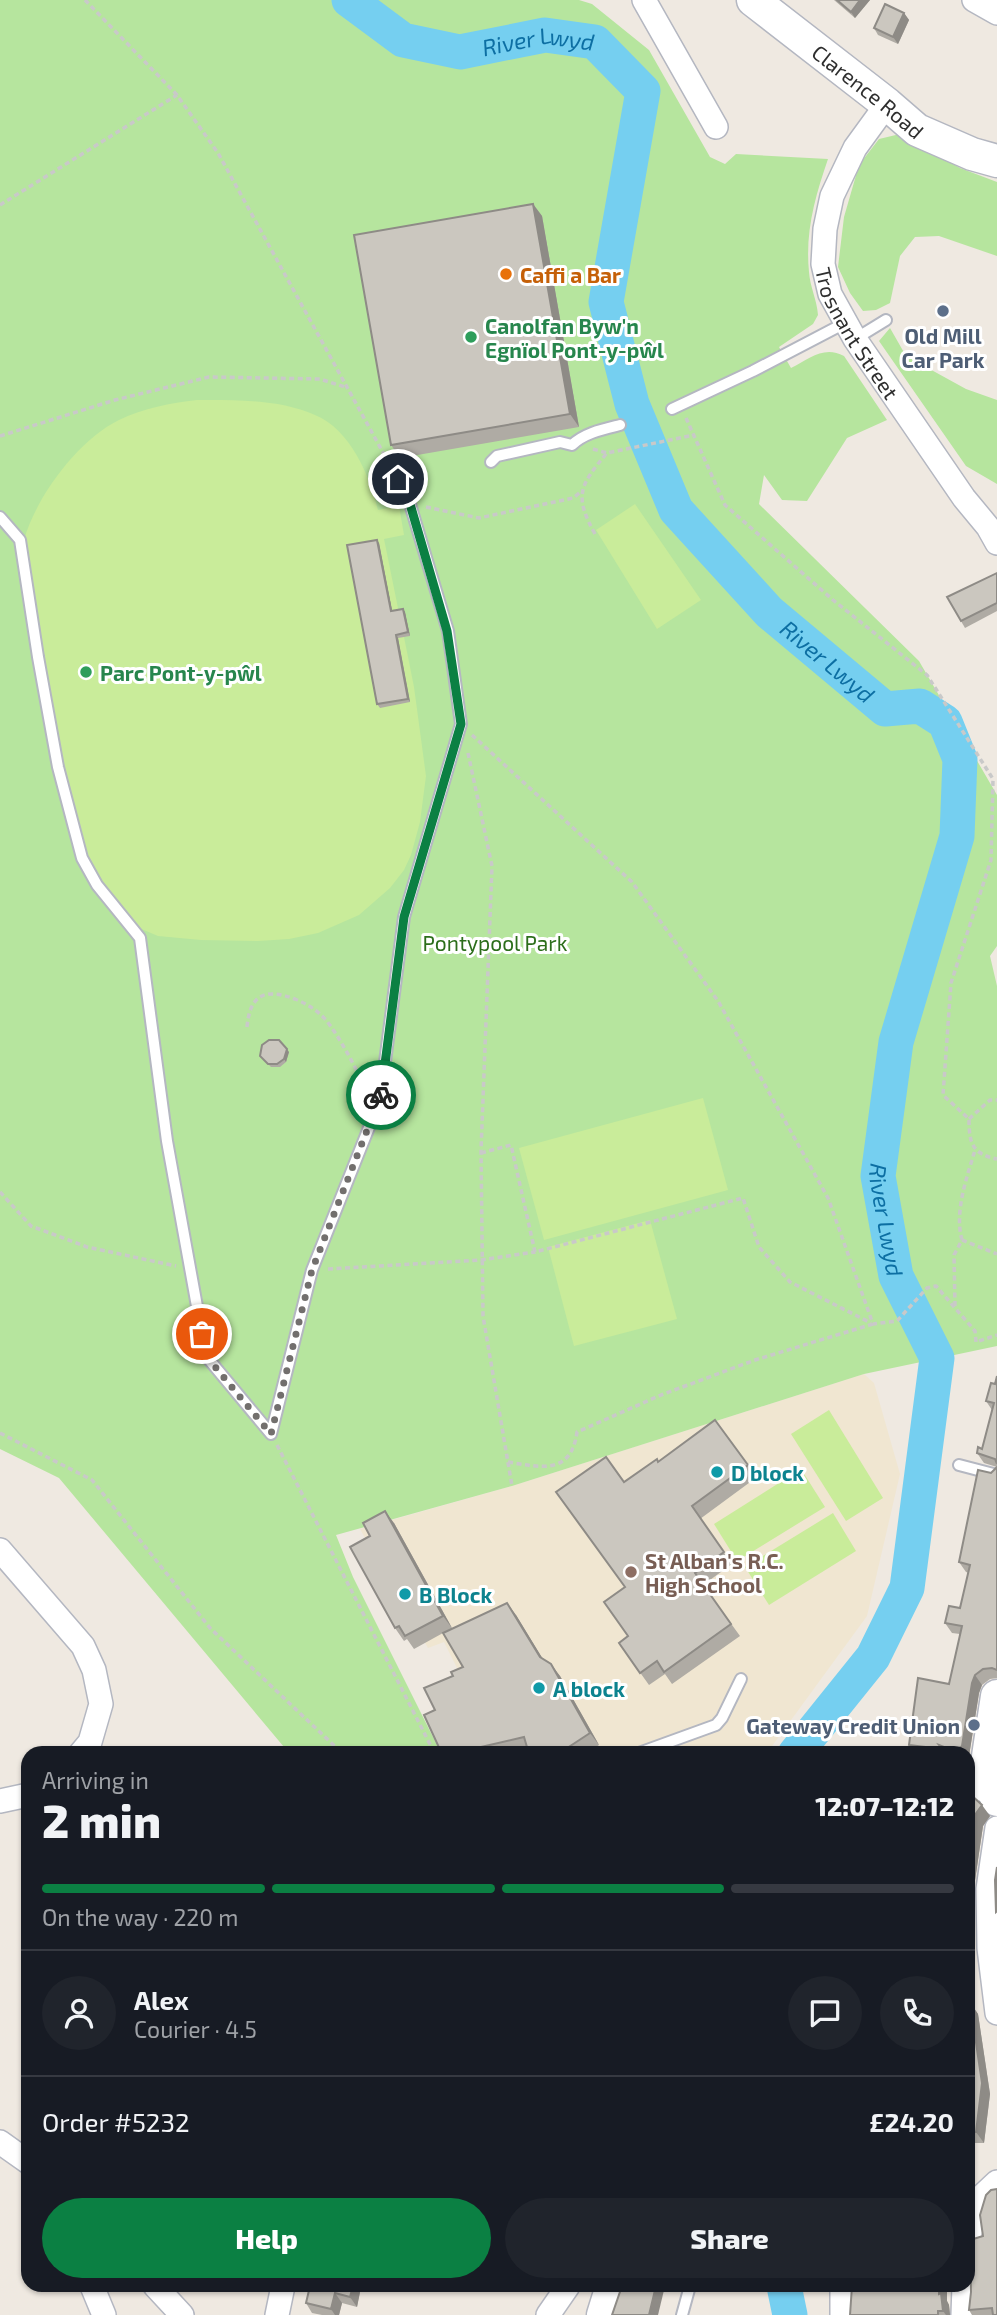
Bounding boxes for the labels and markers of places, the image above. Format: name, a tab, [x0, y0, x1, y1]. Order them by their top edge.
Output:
place label: Caffi a Bar	[520, 262, 621, 287]
marker: Caffi a Bar	[498, 266, 514, 282]
marker: Old Mill Car Park	[935, 303, 951, 319]
place label: Canolfan Byw'n Egnïol Pont-y-pŵl	[485, 313, 664, 363]
place label: Old Mill Car Park	[902, 323, 985, 372]
marker: Canolfan Byw'n Egnïol Pont-y-pŵl	[463, 329, 479, 345]
pin	[368, 449, 428, 509]
place label: Parc Pont-y-pŵl	[100, 660, 262, 686]
marker: Parc Pont-y-pŵl	[78, 664, 94, 680]
pin	[172, 1304, 232, 1364]
place label: D block	[731, 1460, 804, 1485]
marker: D block	[709, 1464, 725, 1480]
place label: St Alban's R.C. High School	[645, 1548, 784, 1597]
marker: St Alban's R.C. High School	[623, 1564, 639, 1580]
place label: B Block	[419, 1582, 492, 1607]
marker: B Block	[397, 1586, 413, 1602]
place label: A block	[553, 1676, 625, 1701]
marker: A block	[531, 1680, 547, 1696]
place label: Gateway Credit Union	[746, 1713, 960, 1739]
marker: Gateway Credit Union	[966, 1717, 982, 1733]

